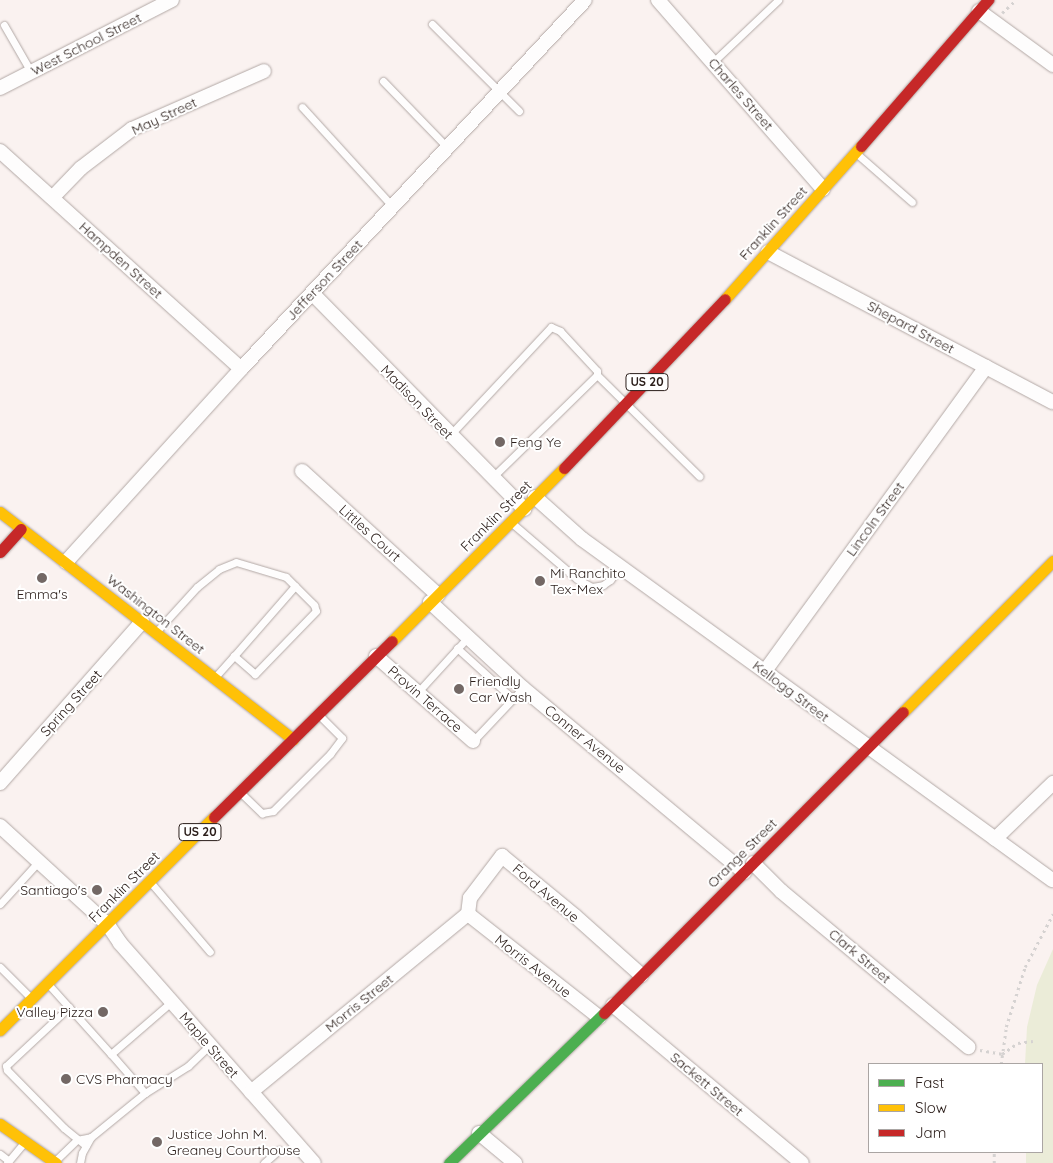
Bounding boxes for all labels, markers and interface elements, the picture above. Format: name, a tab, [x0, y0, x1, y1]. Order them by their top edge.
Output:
street label: West School Street	[28, 9, 144, 79]
street label: Charles Street	[705, 54, 777, 134]
street label: May Street	[129, 94, 199, 138]
street label: Franklin Street	[736, 183, 810, 263]
street label: Hampden Street	[76, 218, 166, 302]
street label: Jefferson Street	[282, 236, 366, 324]
street label: Shepard Street	[865, 297, 957, 357]
street label: Madison Street	[377, 361, 457, 443]
road number: US 20	[624, 372, 670, 392]
place label: Feng Ye	[510, 434, 561, 450]
marker: Feng Ye	[494, 436, 506, 448]
street label: Franklin Street	[457, 477, 535, 555]
street label: Lincoln Street	[842, 479, 908, 559]
street label: Littles Court	[336, 501, 404, 565]
place label: Mi Ranchito Tex-Mex	[550, 565, 626, 598]
street label: Washington Street	[104, 571, 208, 657]
marker: Emma's	[36, 572, 48, 584]
marker: Mi Ranchito Tex-Mex	[534, 575, 546, 587]
place label: Emma's	[16, 586, 68, 602]
street label: Kellogg Street	[749, 657, 833, 725]
street label: Provin Terrace	[384, 662, 466, 736]
street label: Spring Street	[37, 666, 105, 740]
place label: Friendly Car Wash	[469, 673, 532, 706]
marker: Friendly Car Wash	[453, 683, 465, 695]
street label: Conner Avenue	[541, 701, 629, 777]
street label: Orange Street	[704, 815, 780, 891]
road number: US 20	[178, 822, 222, 842]
street label: Franklin Street	[85, 848, 163, 926]
street label: Ford Avenue	[509, 860, 583, 926]
place label: Santiago's	[20, 882, 87, 898]
marker: Santiago's	[91, 884, 103, 896]
street label: Clark Street	[826, 925, 894, 987]
street label: Morris Avenue	[492, 931, 574, 1001]
street label: Morris Street	[322, 971, 396, 1035]
place label: Valley Pizza	[16, 1004, 93, 1020]
marker: Valley Pizza	[97, 1006, 109, 1018]
street label: Maple Street	[176, 1009, 242, 1081]
street label: Sackett Street	[667, 1049, 747, 1119]
legend	[868, 1063, 1043, 1153]
place label: CVS Pharmacy	[76, 1071, 173, 1087]
marker: CVS Pharmacy	[60, 1073, 72, 1085]
text: Fast	[915, 1073, 944, 1092]
text: Slow	[915, 1098, 947, 1117]
text: Jam	[915, 1123, 946, 1142]
place label: Justice John M. Greaney Courthouse	[167, 1126, 301, 1158]
marker: Justice John M. Greaney Courthouse	[151, 1136, 163, 1148]

